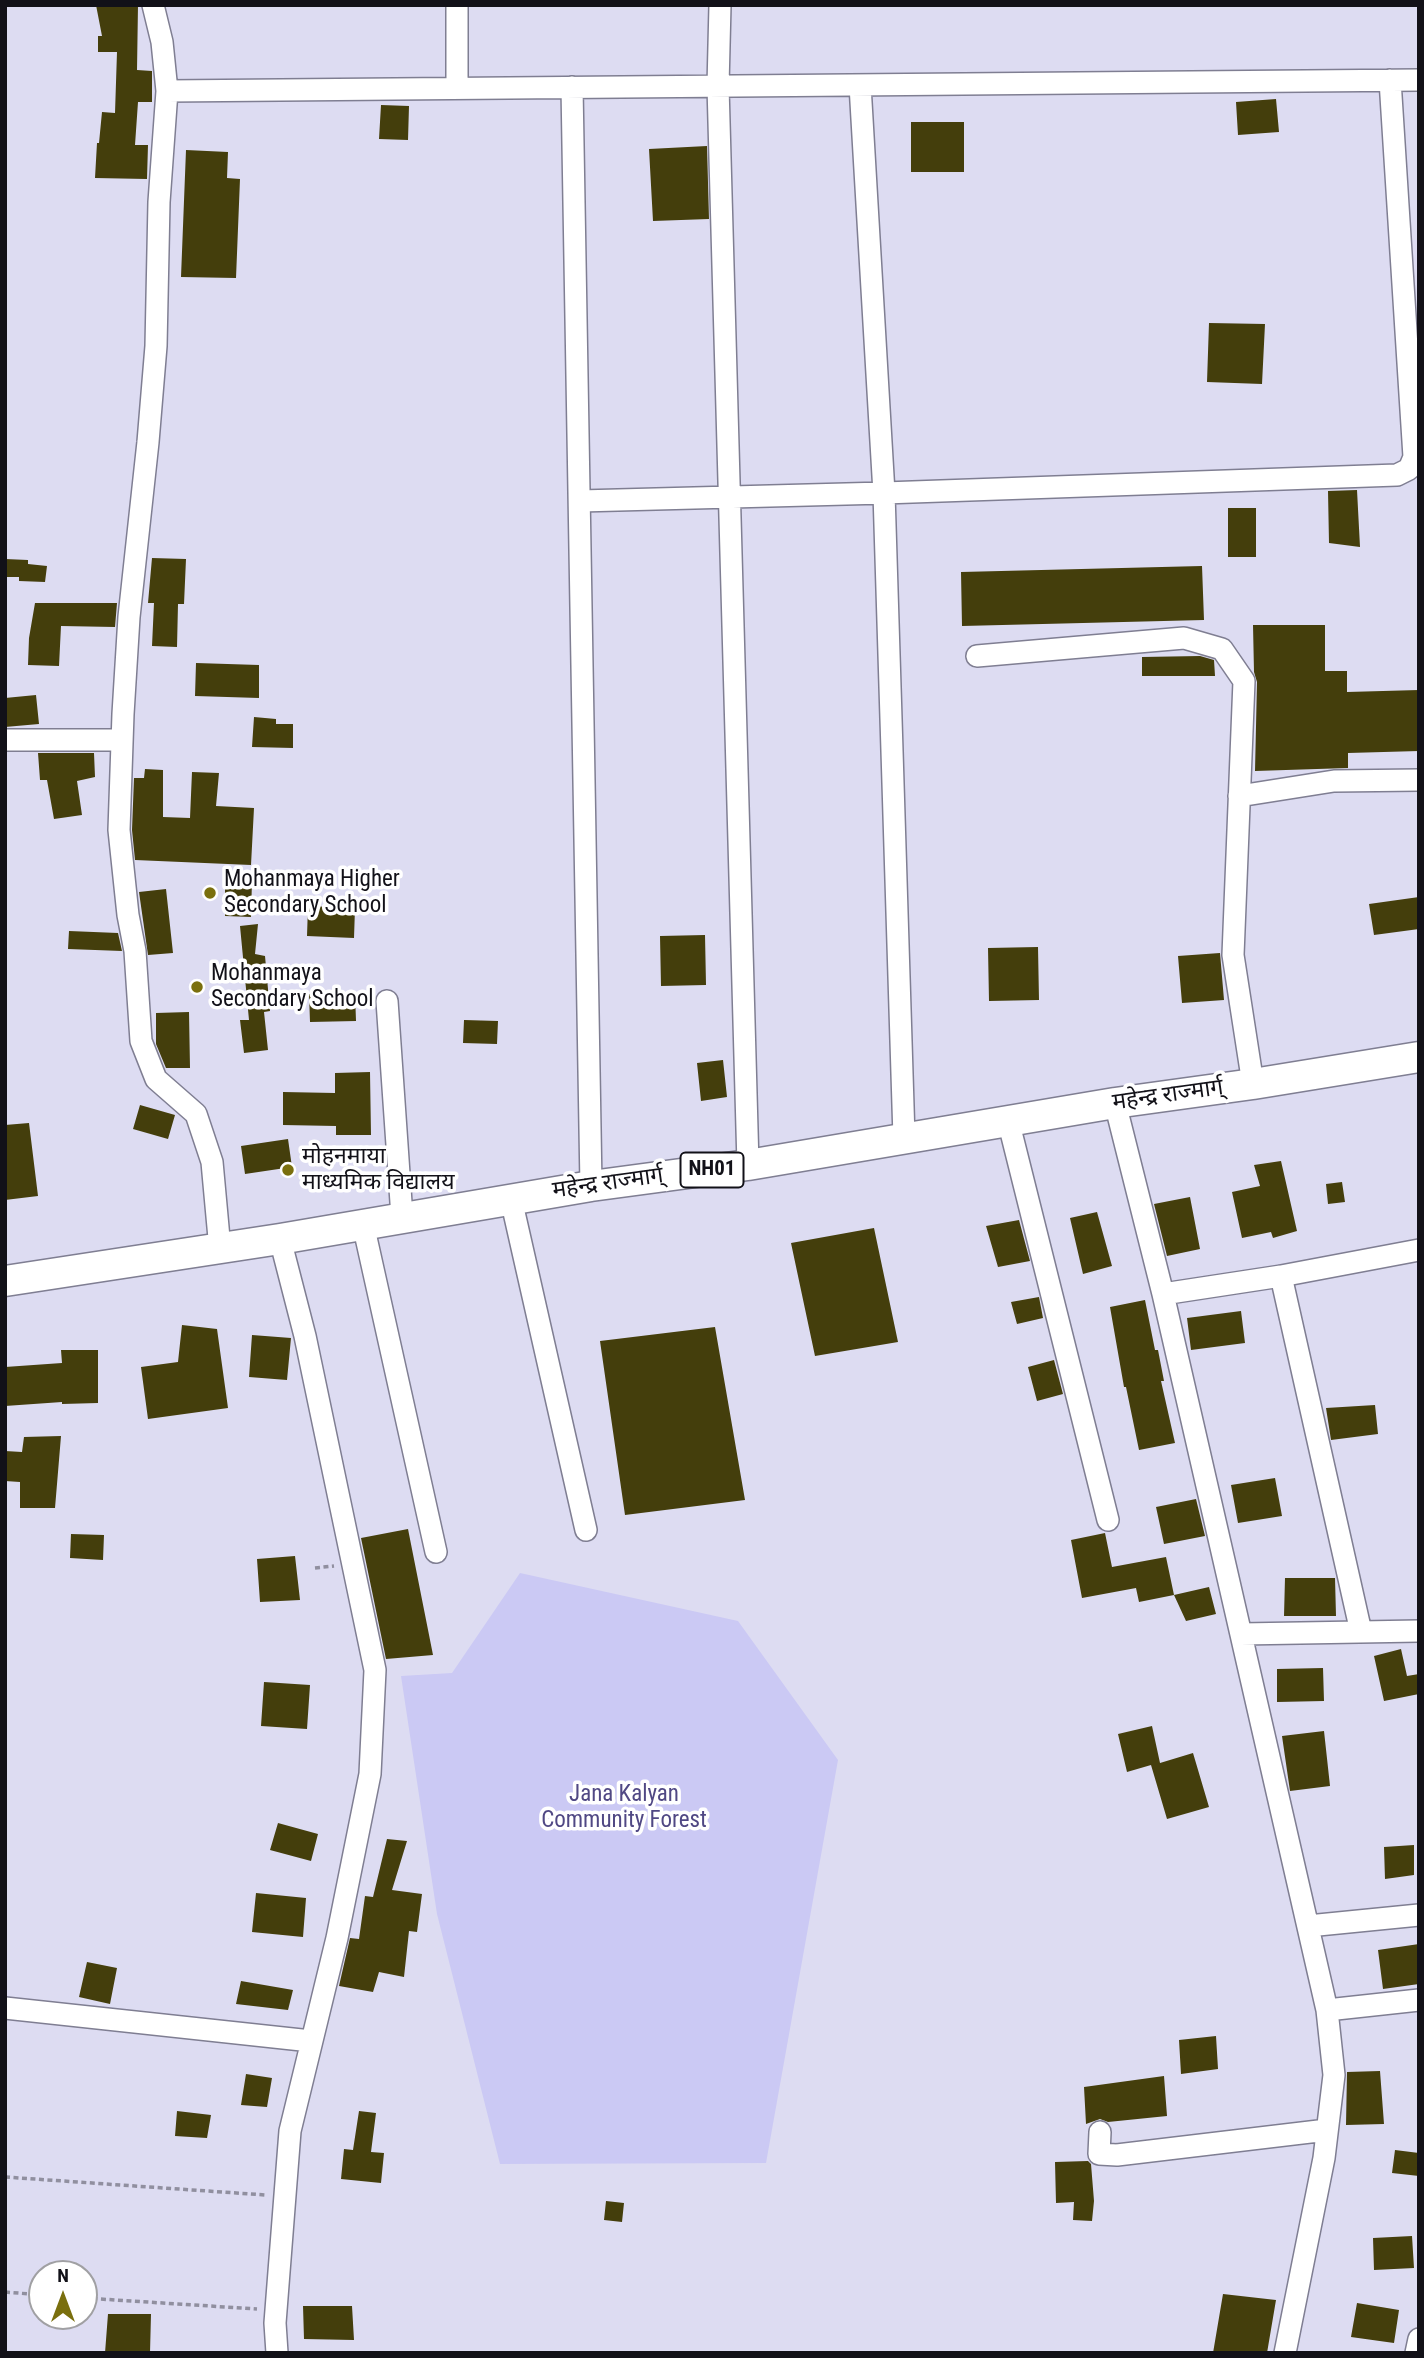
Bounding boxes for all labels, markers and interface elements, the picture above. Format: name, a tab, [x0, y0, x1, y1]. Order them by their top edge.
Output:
place label: Mohanmaya Higher Secondary School	[224, 866, 400, 920]
marker: Mohanmaya Higher Secondary School	[202, 885, 218, 901]
place label: Mohanmaya Secondary School	[211, 960, 374, 1014]
marker: Mohanmaya Secondary School	[189, 979, 205, 995]
street label: महेन्द्र राज्मार्ग्	[1111, 1075, 1225, 1117]
place label: मोहनमाया माध्यमिक विद्यालय	[302, 1143, 454, 1197]
road number: NH01	[680, 1152, 744, 1188]
marker: मोहनमाया माध्यमिक विद्यालय	[280, 1162, 296, 1178]
street label: महेन्द्र राज्मार्ग्	[551, 1163, 665, 1205]
park label: Jana Kalyan Community Forest	[541, 1781, 707, 1835]
north arrow	[28, 2260, 98, 2330]
text: N	[57, 2264, 69, 2287]

